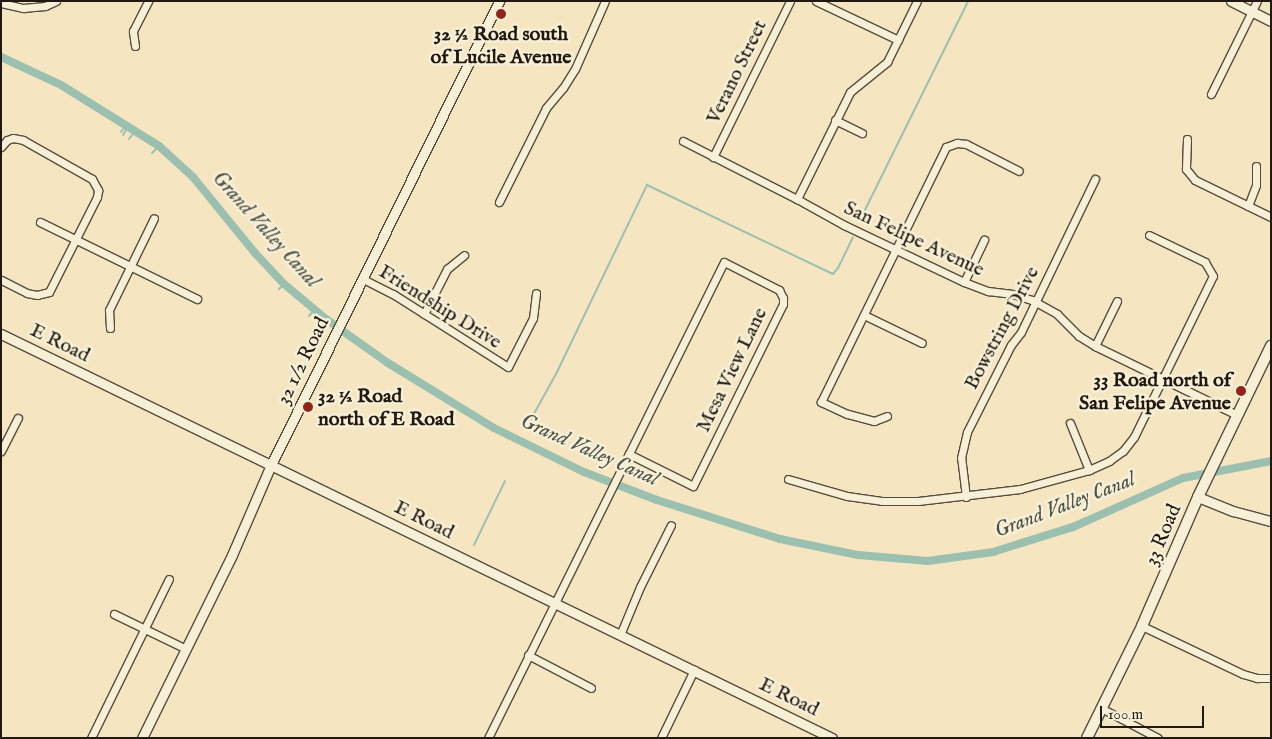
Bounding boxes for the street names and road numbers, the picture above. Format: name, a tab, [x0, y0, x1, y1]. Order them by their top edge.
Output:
street label: Verano Street	[702, 16, 772, 128]
street label: San Felipe Avenue	[840, 196, 988, 282]
street label: Friendship Drive	[374, 260, 506, 354]
street label: Bowstring Drive	[959, 262, 1045, 394]
street label: Mesa View Lane	[692, 304, 772, 436]
street label: 32 1/2 Road	[272, 313, 334, 409]
street label: E Road	[26, 318, 94, 368]
street label: E Road	[390, 495, 458, 545]
street label: 33 Road	[1139, 501, 1187, 569]
street label: E Road	[755, 672, 823, 722]

